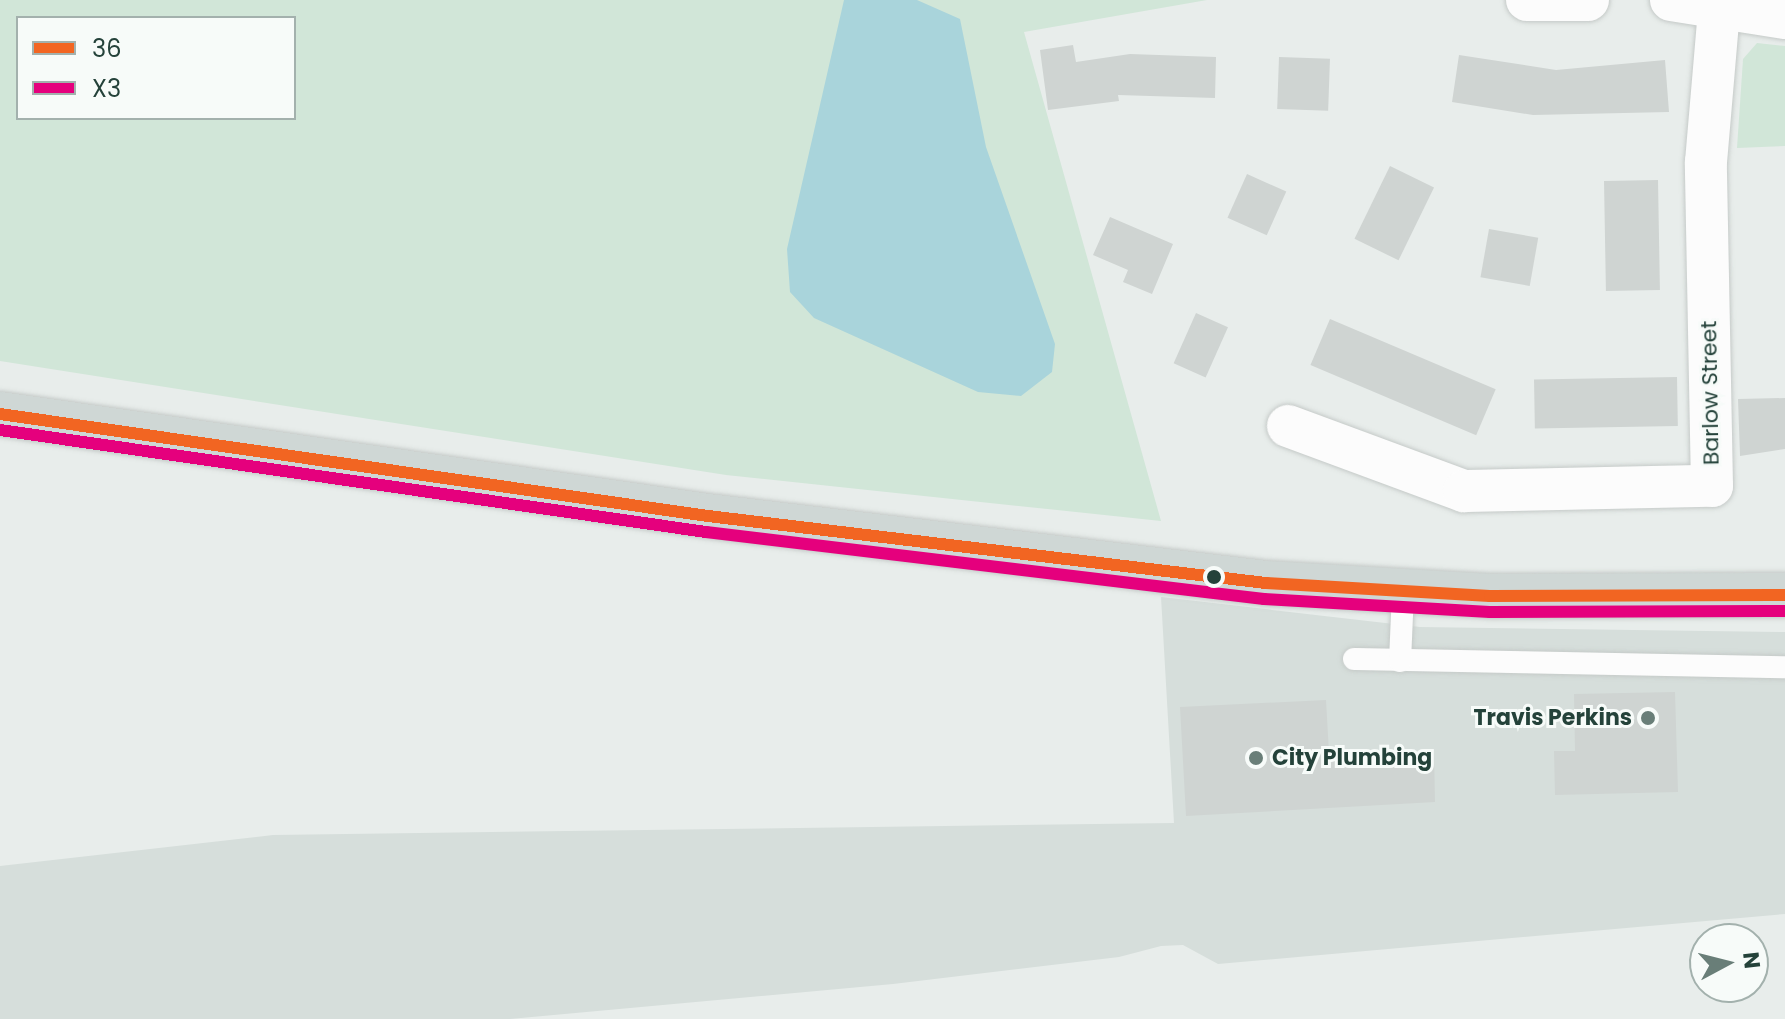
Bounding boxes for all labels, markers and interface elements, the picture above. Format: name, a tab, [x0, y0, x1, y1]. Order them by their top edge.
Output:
legend	[16, 16, 296, 120]
text: 36	[92, 32, 121, 65]
text: X3	[92, 72, 121, 105]
street label: Barlow Street	[1696, 321, 1724, 465]
unlabelled marker	[1206, 569, 1222, 585]
place label: Travis Perkins	[1474, 705, 1632, 731]
marker: Travis Perkins	[1639, 709, 1657, 727]
place label: City Plumbing	[1272, 745, 1432, 771]
marker: City Plumbing	[1247, 749, 1265, 767]
north arrow	[1689, 923, 1769, 1003]
text: N	[1735, 950, 1768, 970]

